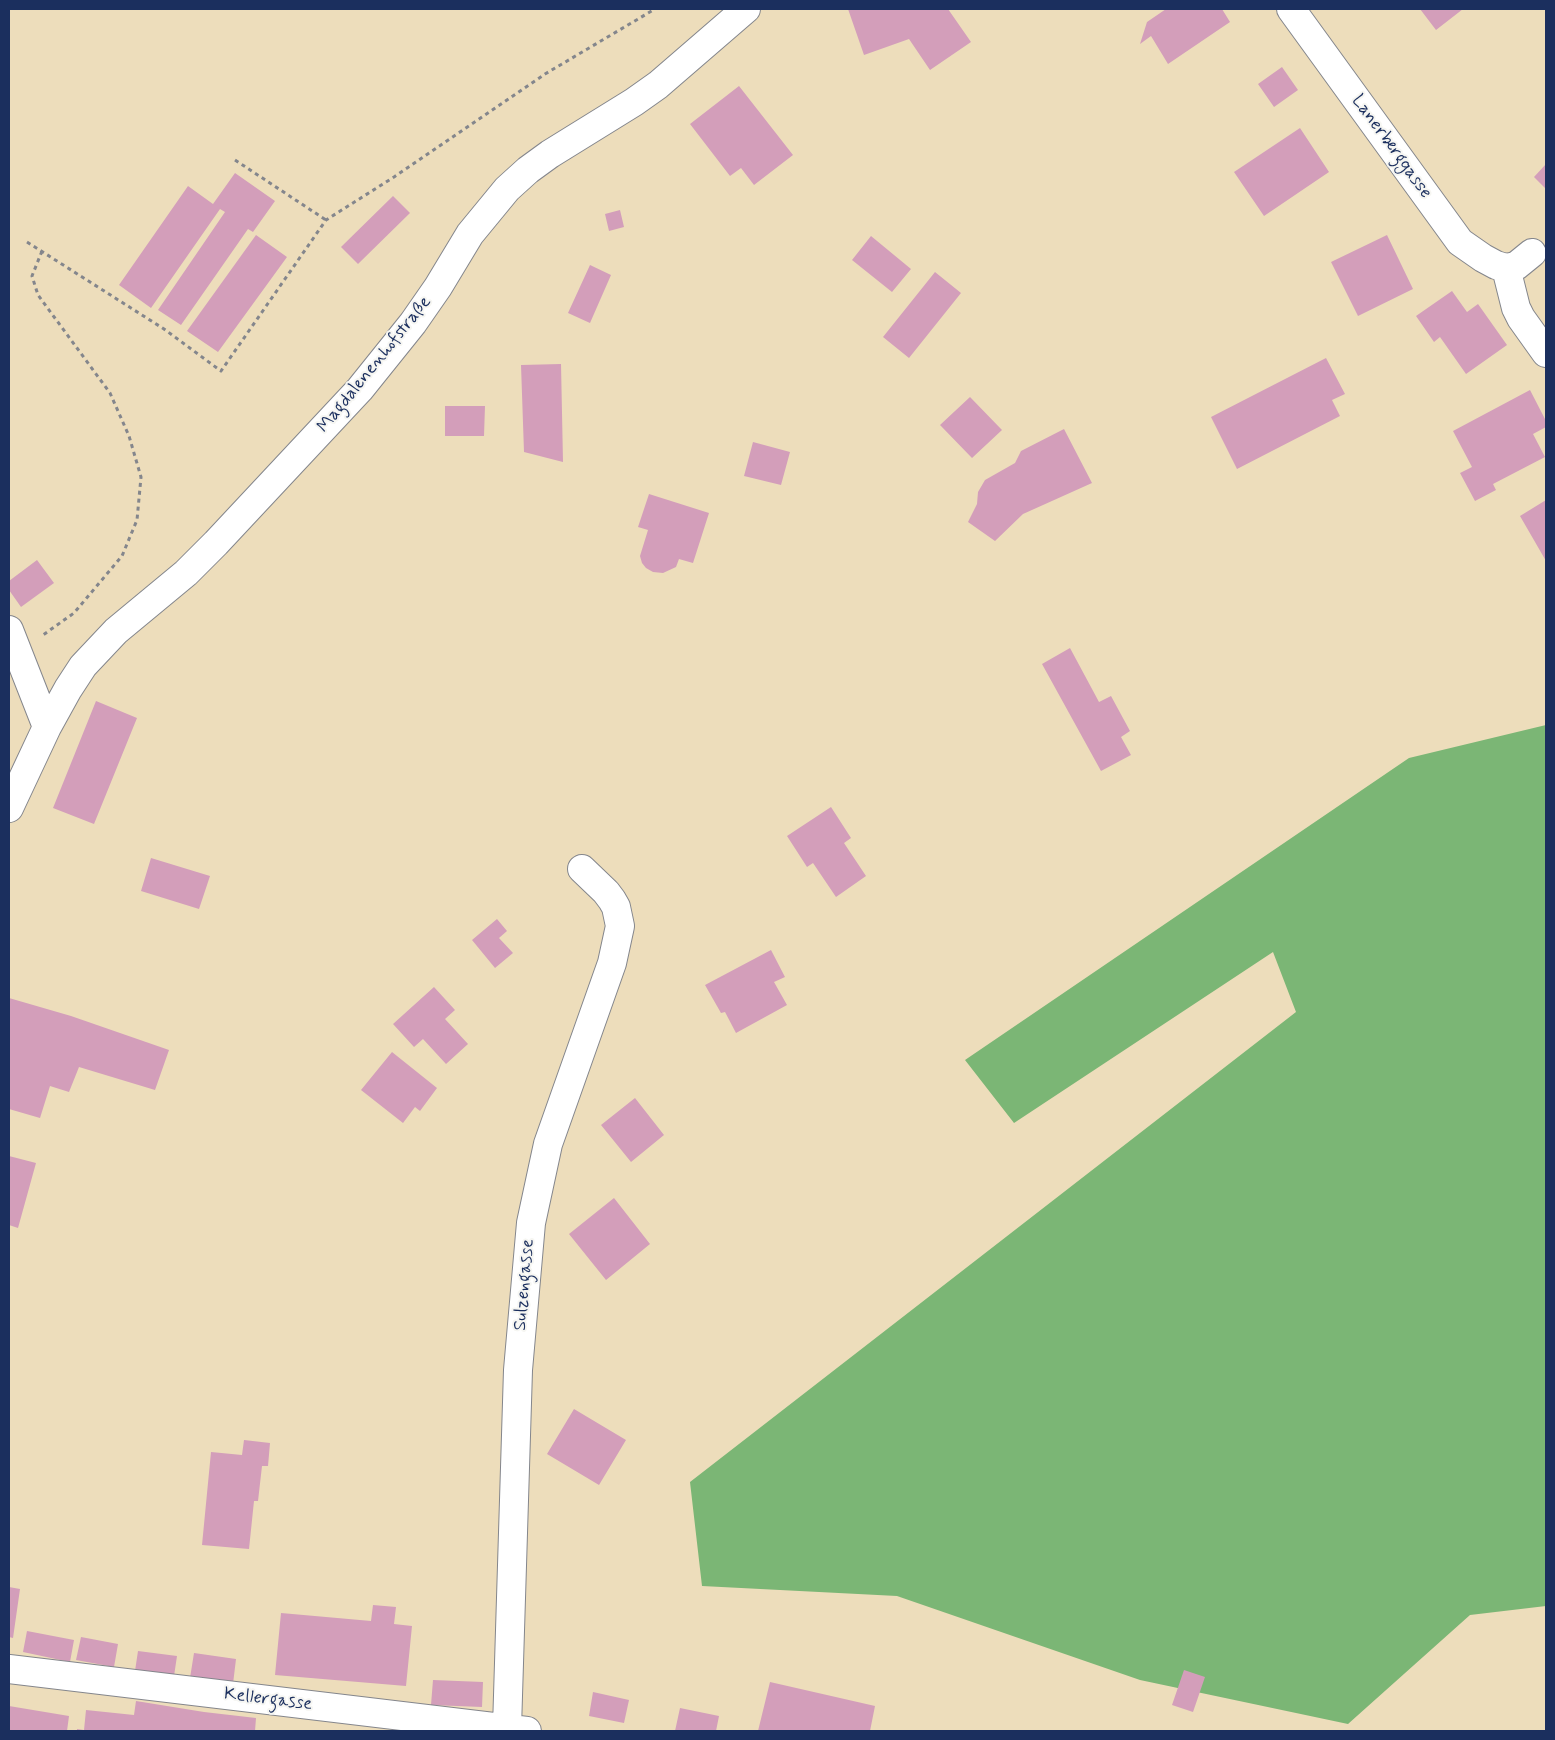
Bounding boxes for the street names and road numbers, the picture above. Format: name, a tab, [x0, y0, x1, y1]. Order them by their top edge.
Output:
street label: Lanerberggasse	[1346, 91, 1436, 203]
street label: Magdalenenhofstraße	[313, 292, 437, 438]
street label: Sulzengasse	[510, 1238, 540, 1332]
street label: Kellergasse	[223, 1684, 313, 1716]

